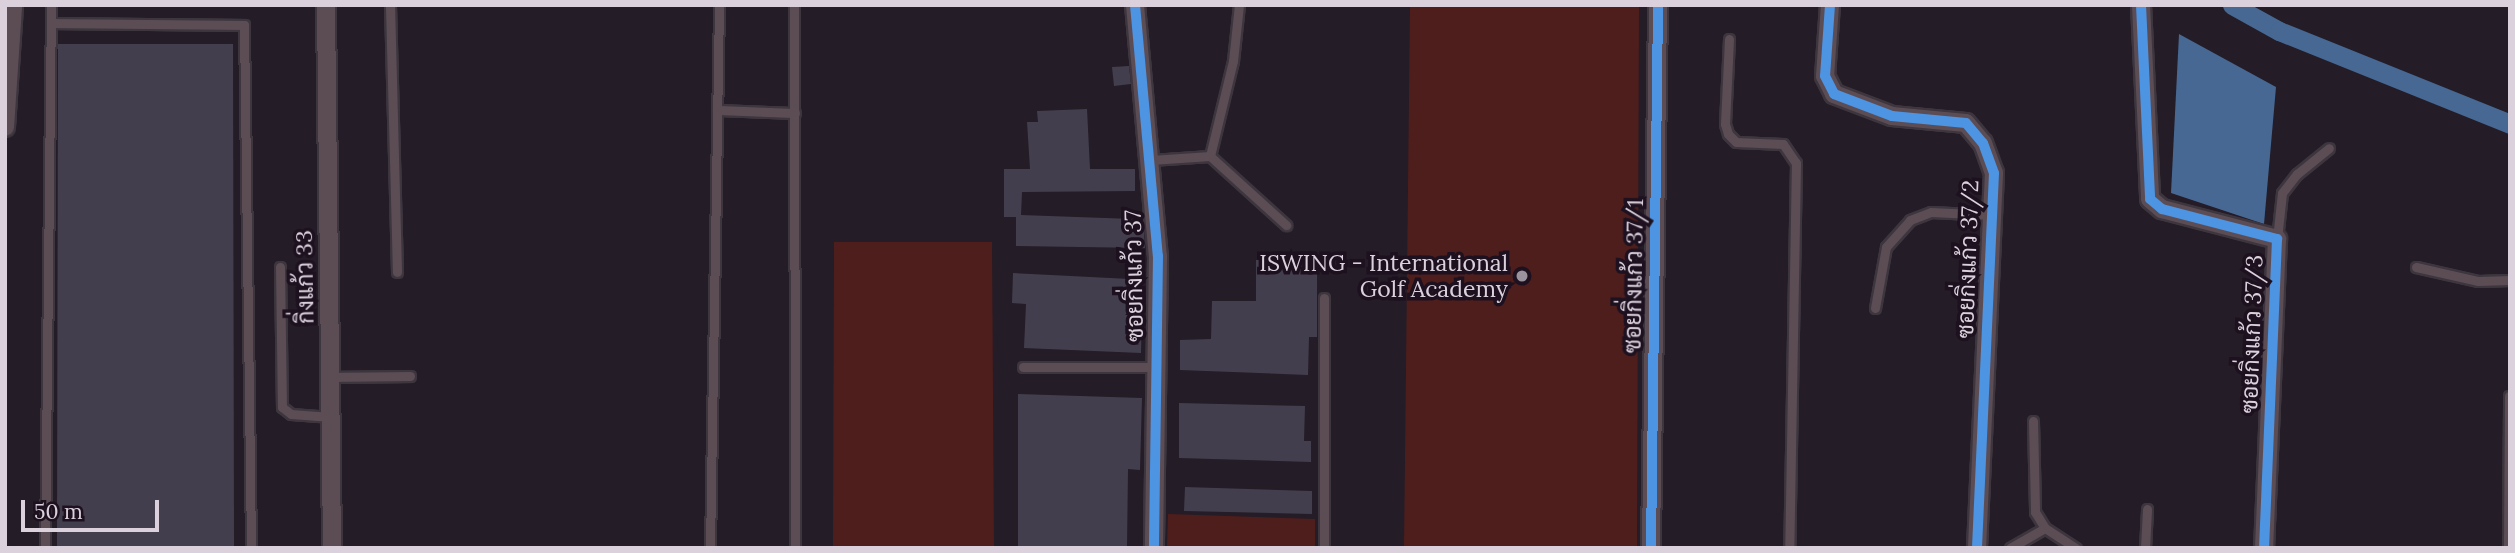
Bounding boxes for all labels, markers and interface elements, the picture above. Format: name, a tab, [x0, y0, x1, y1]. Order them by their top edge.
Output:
street label: ซอยกิ่งแก้ว 37/2	[1951, 179, 1985, 339]
street label: ซอยกิ่งแก้ว 37/1	[1619, 199, 1649, 353]
street label: ซอยกิ่งแก้ว 37	[1119, 210, 1149, 342]
street label: กิ่งแก้ว 33	[290, 230, 320, 324]
place label: ISWING - International Golf Academy	[1259, 249, 1508, 303]
street label: ซอยกิ่งแก้ว 37/3	[2235, 254, 2269, 414]
marker: ISWING - International Golf Academy	[1514, 268, 1530, 284]
scale bar	[24, 486, 163, 530]
text: 50 m	[34, 498, 83, 525]

